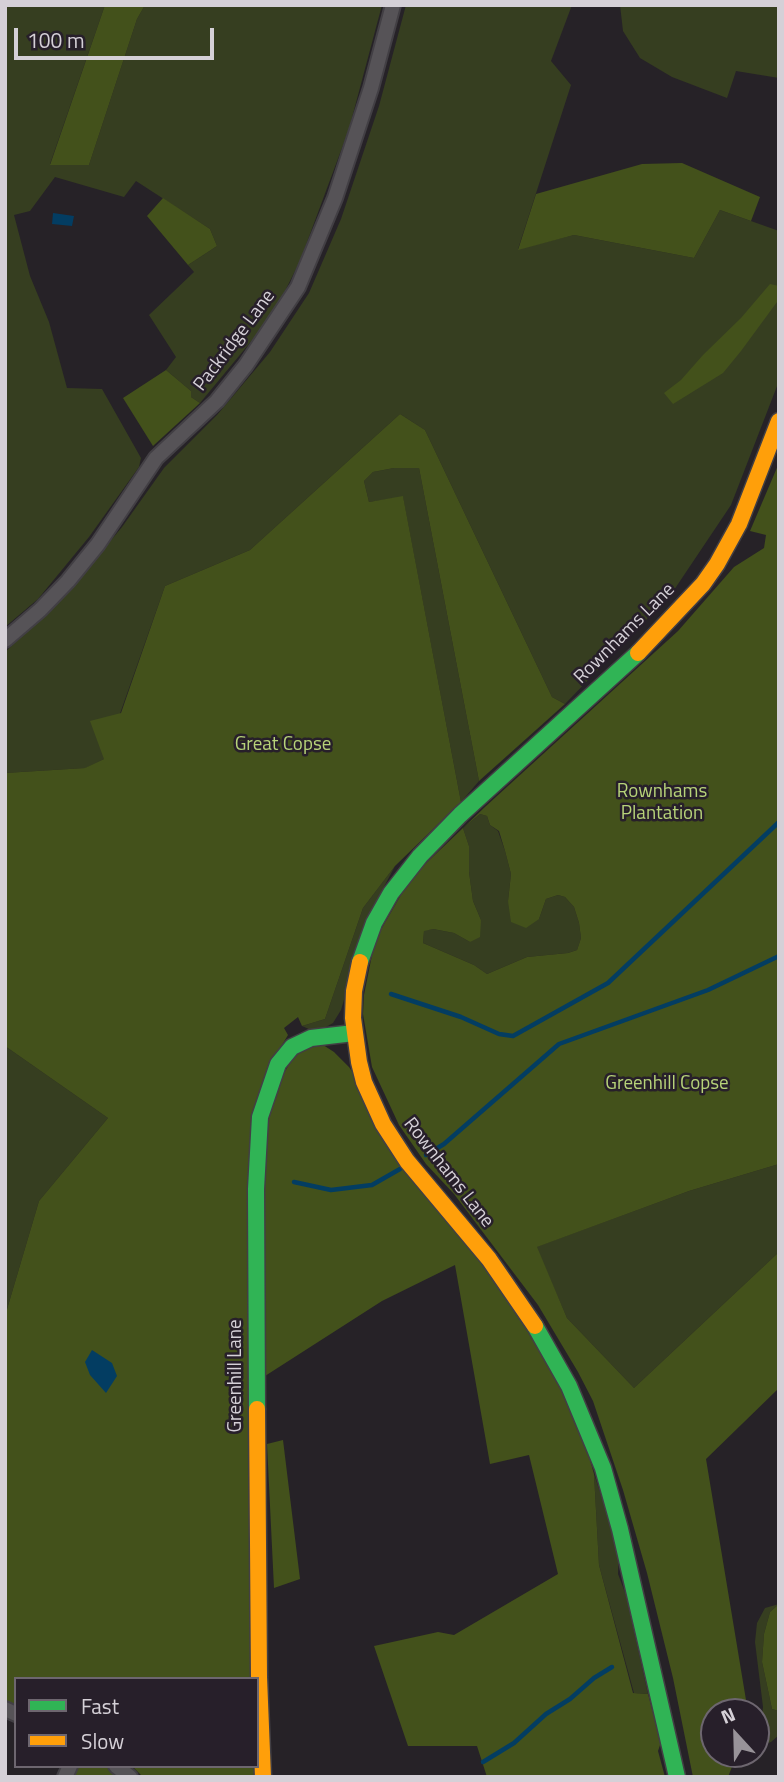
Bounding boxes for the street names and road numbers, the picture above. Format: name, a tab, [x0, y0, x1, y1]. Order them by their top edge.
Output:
street label: Packridge Lane	[190, 286, 280, 396]
street label: Rownhams Lane	[570, 579, 680, 689]
street label: Rownhams Lane	[398, 1114, 498, 1232]
street label: Greenhill Lane	[225, 1319, 247, 1433]

